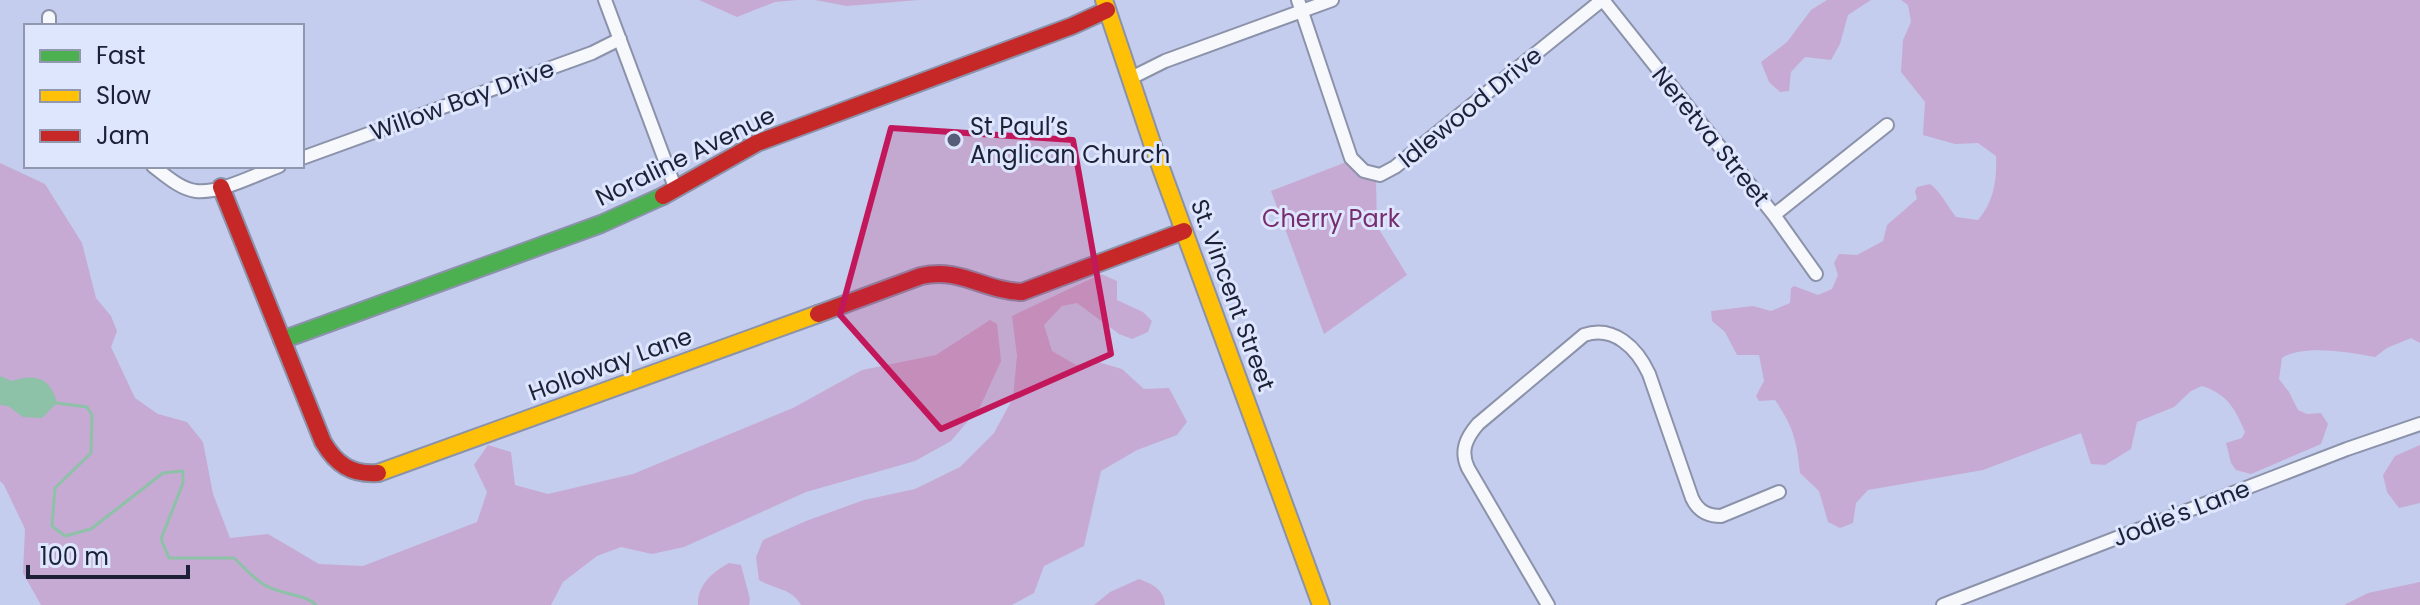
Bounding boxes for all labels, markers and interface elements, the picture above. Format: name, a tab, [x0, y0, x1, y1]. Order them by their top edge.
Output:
legend	[24, 24, 304, 168]
text: Fast	[96, 39, 146, 72]
street label: Idlewood Drive	[1391, 39, 1549, 175]
street label: Willow Bay Drive	[365, 51, 559, 149]
street label: Neretva Street	[1644, 59, 1778, 213]
text: Slow	[96, 79, 151, 112]
street label: Noraline Avenue	[590, 98, 780, 214]
place label: St Paul’s Anglican Church	[970, 110, 1170, 171]
text: Jam	[96, 119, 150, 152]
marker: St Paul’s Anglican Church	[945, 131, 963, 149]
street label: St. Vincent Street	[1183, 194, 1283, 396]
park label: Cherry Park	[1262, 202, 1401, 235]
street label: Holloway Lane	[524, 319, 696, 409]
street label: Jodie's Lane	[2108, 472, 2254, 554]
scale bar	[28, 529, 188, 579]
text: 100 m	[40, 540, 109, 573]

